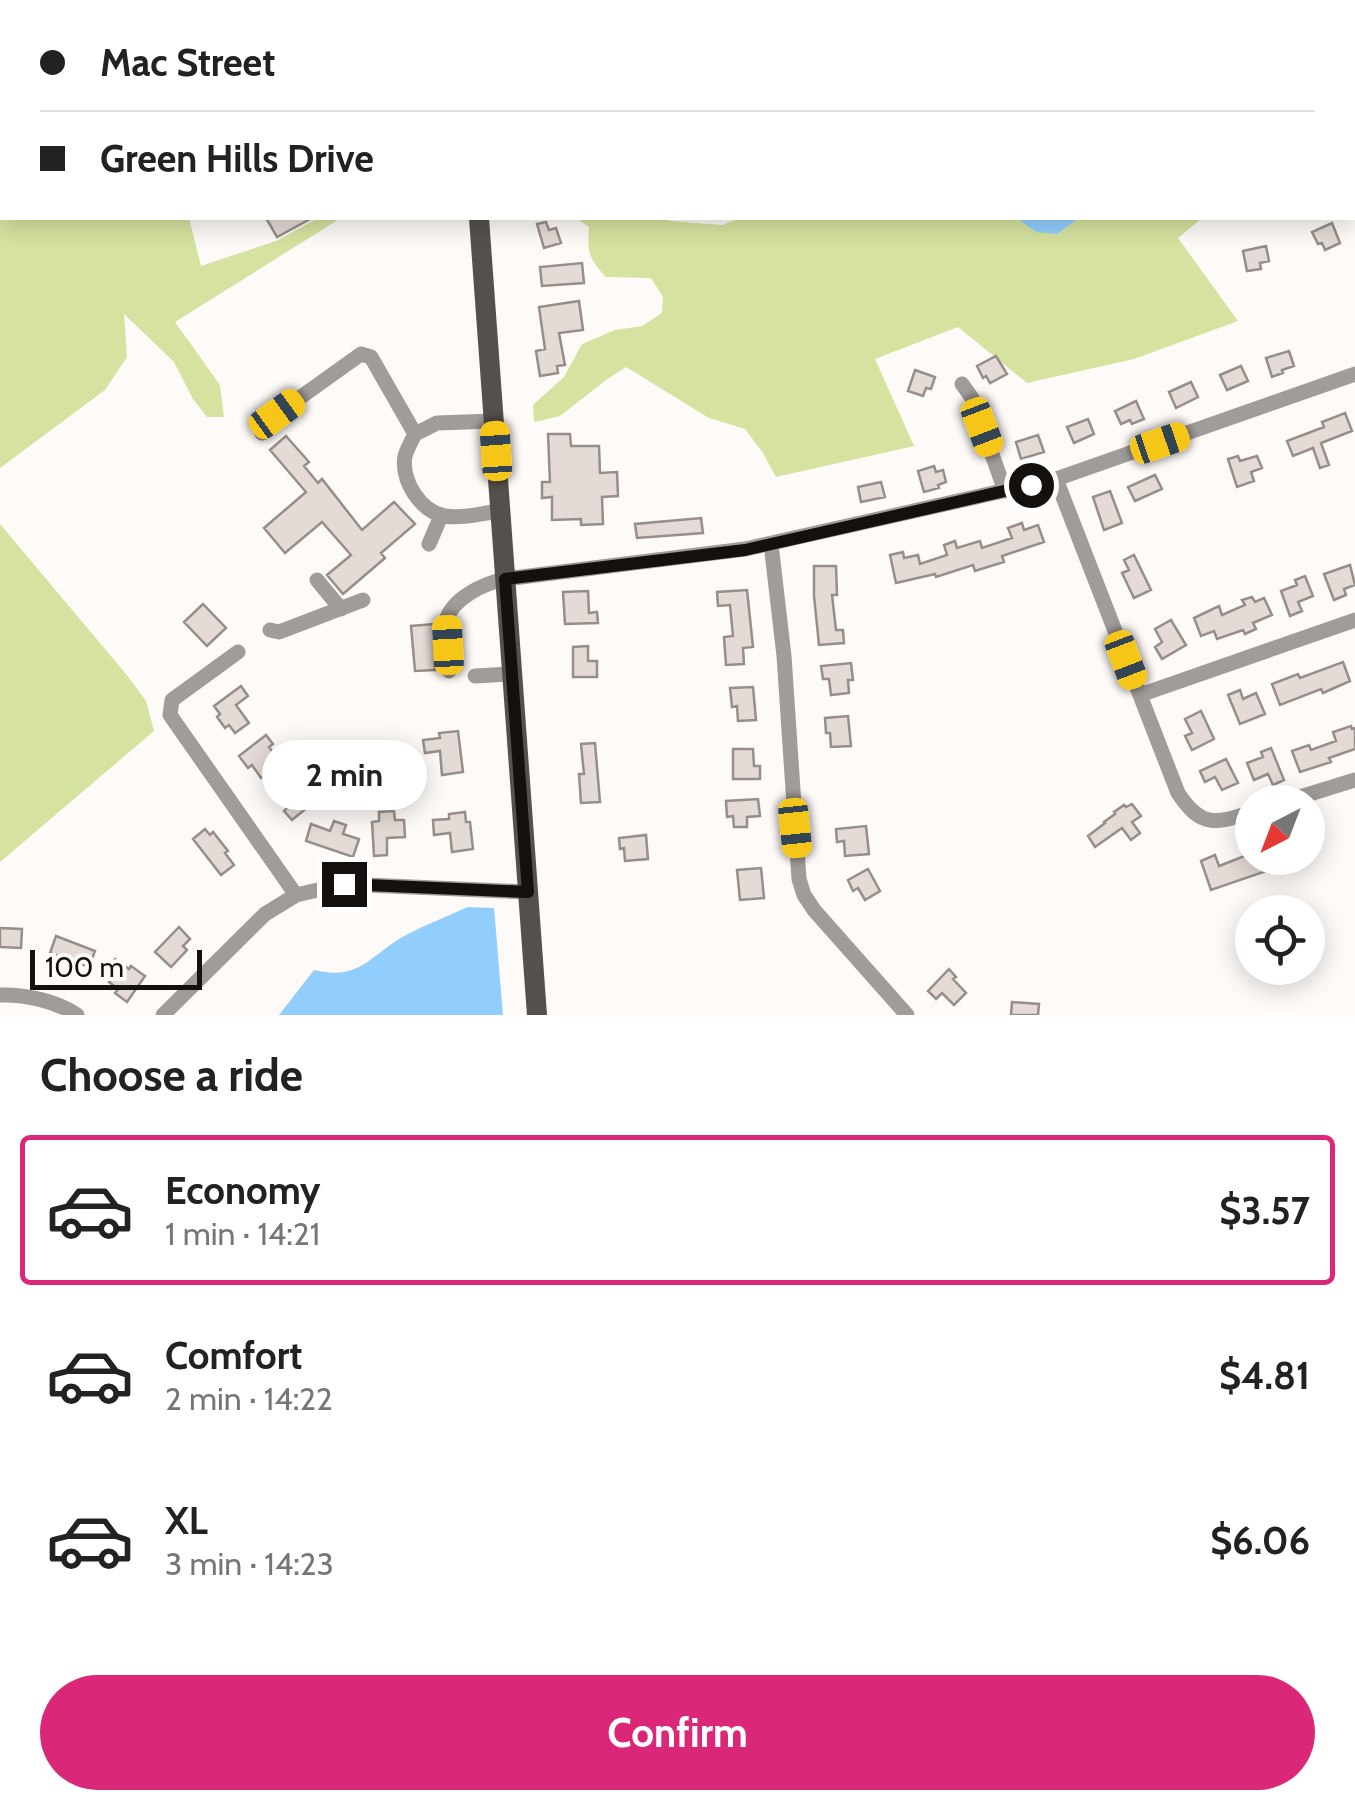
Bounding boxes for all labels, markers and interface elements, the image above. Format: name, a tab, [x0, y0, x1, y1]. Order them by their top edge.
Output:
text: Mac Street	[100, 39, 275, 86]
text: Green Hills Drive	[100, 135, 374, 182]
car	[244, 384, 310, 444]
car	[957, 394, 1007, 460]
car	[1127, 419, 1193, 467]
car	[479, 420, 513, 482]
route start	[1009, 463, 1054, 508]
car	[431, 614, 465, 676]
car	[1101, 627, 1151, 693]
callout: 2 min	[262, 739, 426, 809]
text: 2 min	[306, 755, 383, 794]
north arrow	[1235, 785, 1325, 875]
map controls	[1235, 785, 1325, 985]
car	[777, 797, 813, 859]
route end	[322, 862, 367, 907]
button: locate	[1235, 895, 1325, 985]
scale bar	[30, 945, 202, 990]
text: 100 m	[45, 950, 124, 984]
text: Choose a ride	[40, 1048, 303, 1102]
icon: car	[45, 1165, 135, 1255]
text: Economy	[165, 1167, 320, 1214]
text: $3.57	[1219, 1187, 1310, 1234]
text: 1 min · 14:21	[165, 1214, 320, 1253]
icon: car	[45, 1330, 135, 1420]
text: Comfort	[165, 1332, 302, 1379]
text: $4.81	[1219, 1352, 1310, 1399]
text: 2 min · 14:22	[165, 1379, 333, 1418]
icon: car	[45, 1495, 135, 1585]
text: XL	[165, 1497, 208, 1544]
text: $6.06	[1210, 1517, 1310, 1564]
text: 3 min · 14:23	[165, 1544, 334, 1583]
button: Confirm	[40, 1675, 1315, 1790]

